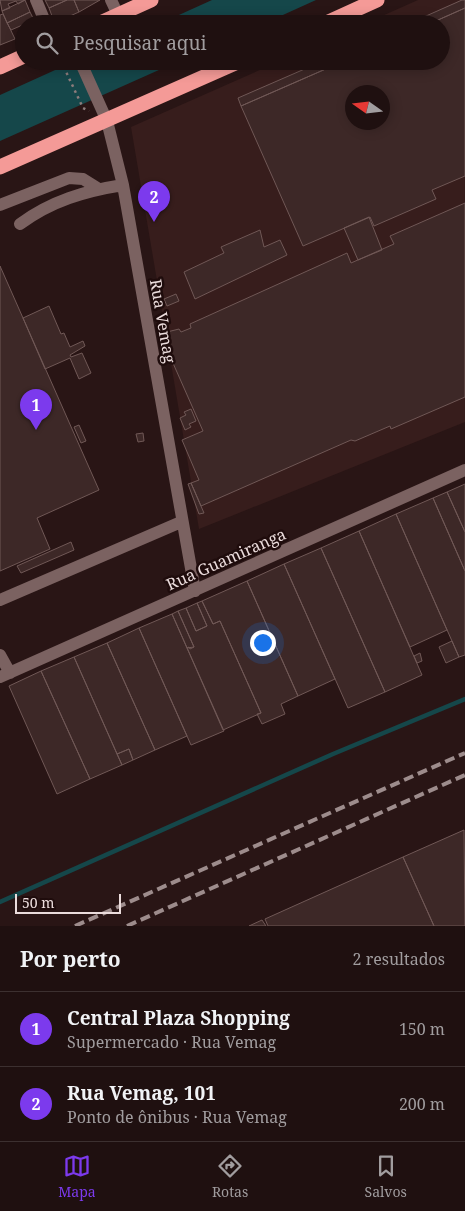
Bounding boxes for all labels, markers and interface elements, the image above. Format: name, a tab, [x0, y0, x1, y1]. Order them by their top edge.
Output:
search box	[15, 15, 450, 70]
icon: search	[33, 29, 61, 57]
text: Pesquisar aqui	[73, 30, 207, 56]
north arrow	[345, 85, 390, 130]
pin: 2	[138, 181, 170, 222]
street label: Rua Vemag	[145, 277, 181, 365]
pin: 1	[20, 389, 52, 430]
street label: Rua Guamiranga	[163, 523, 289, 595]
your location	[250, 630, 276, 656]
scale bar	[15, 891, 121, 914]
text: 50 m	[22, 893, 55, 912]
text: Por perto	[20, 945, 121, 973]
text: 2 resultados	[353, 948, 445, 970]
text: Central Plaza Shopping	[67, 1005, 290, 1031]
text: 1	[31, 1018, 41, 1040]
text: 150 m	[399, 1018, 445, 1040]
text: Supermercado · Rua Vemag	[67, 1031, 276, 1053]
text: Rua Vemag, 101	[67, 1080, 216, 1106]
text: 2	[31, 1093, 41, 1115]
text: 200 m	[399, 1093, 445, 1115]
text: Ponto de ônibus · Rua Vemag	[67, 1106, 287, 1128]
tab: Mapa	[58, 1152, 96, 1201]
tab: Rotas	[212, 1152, 248, 1201]
tab: Salvos	[365, 1152, 407, 1201]

